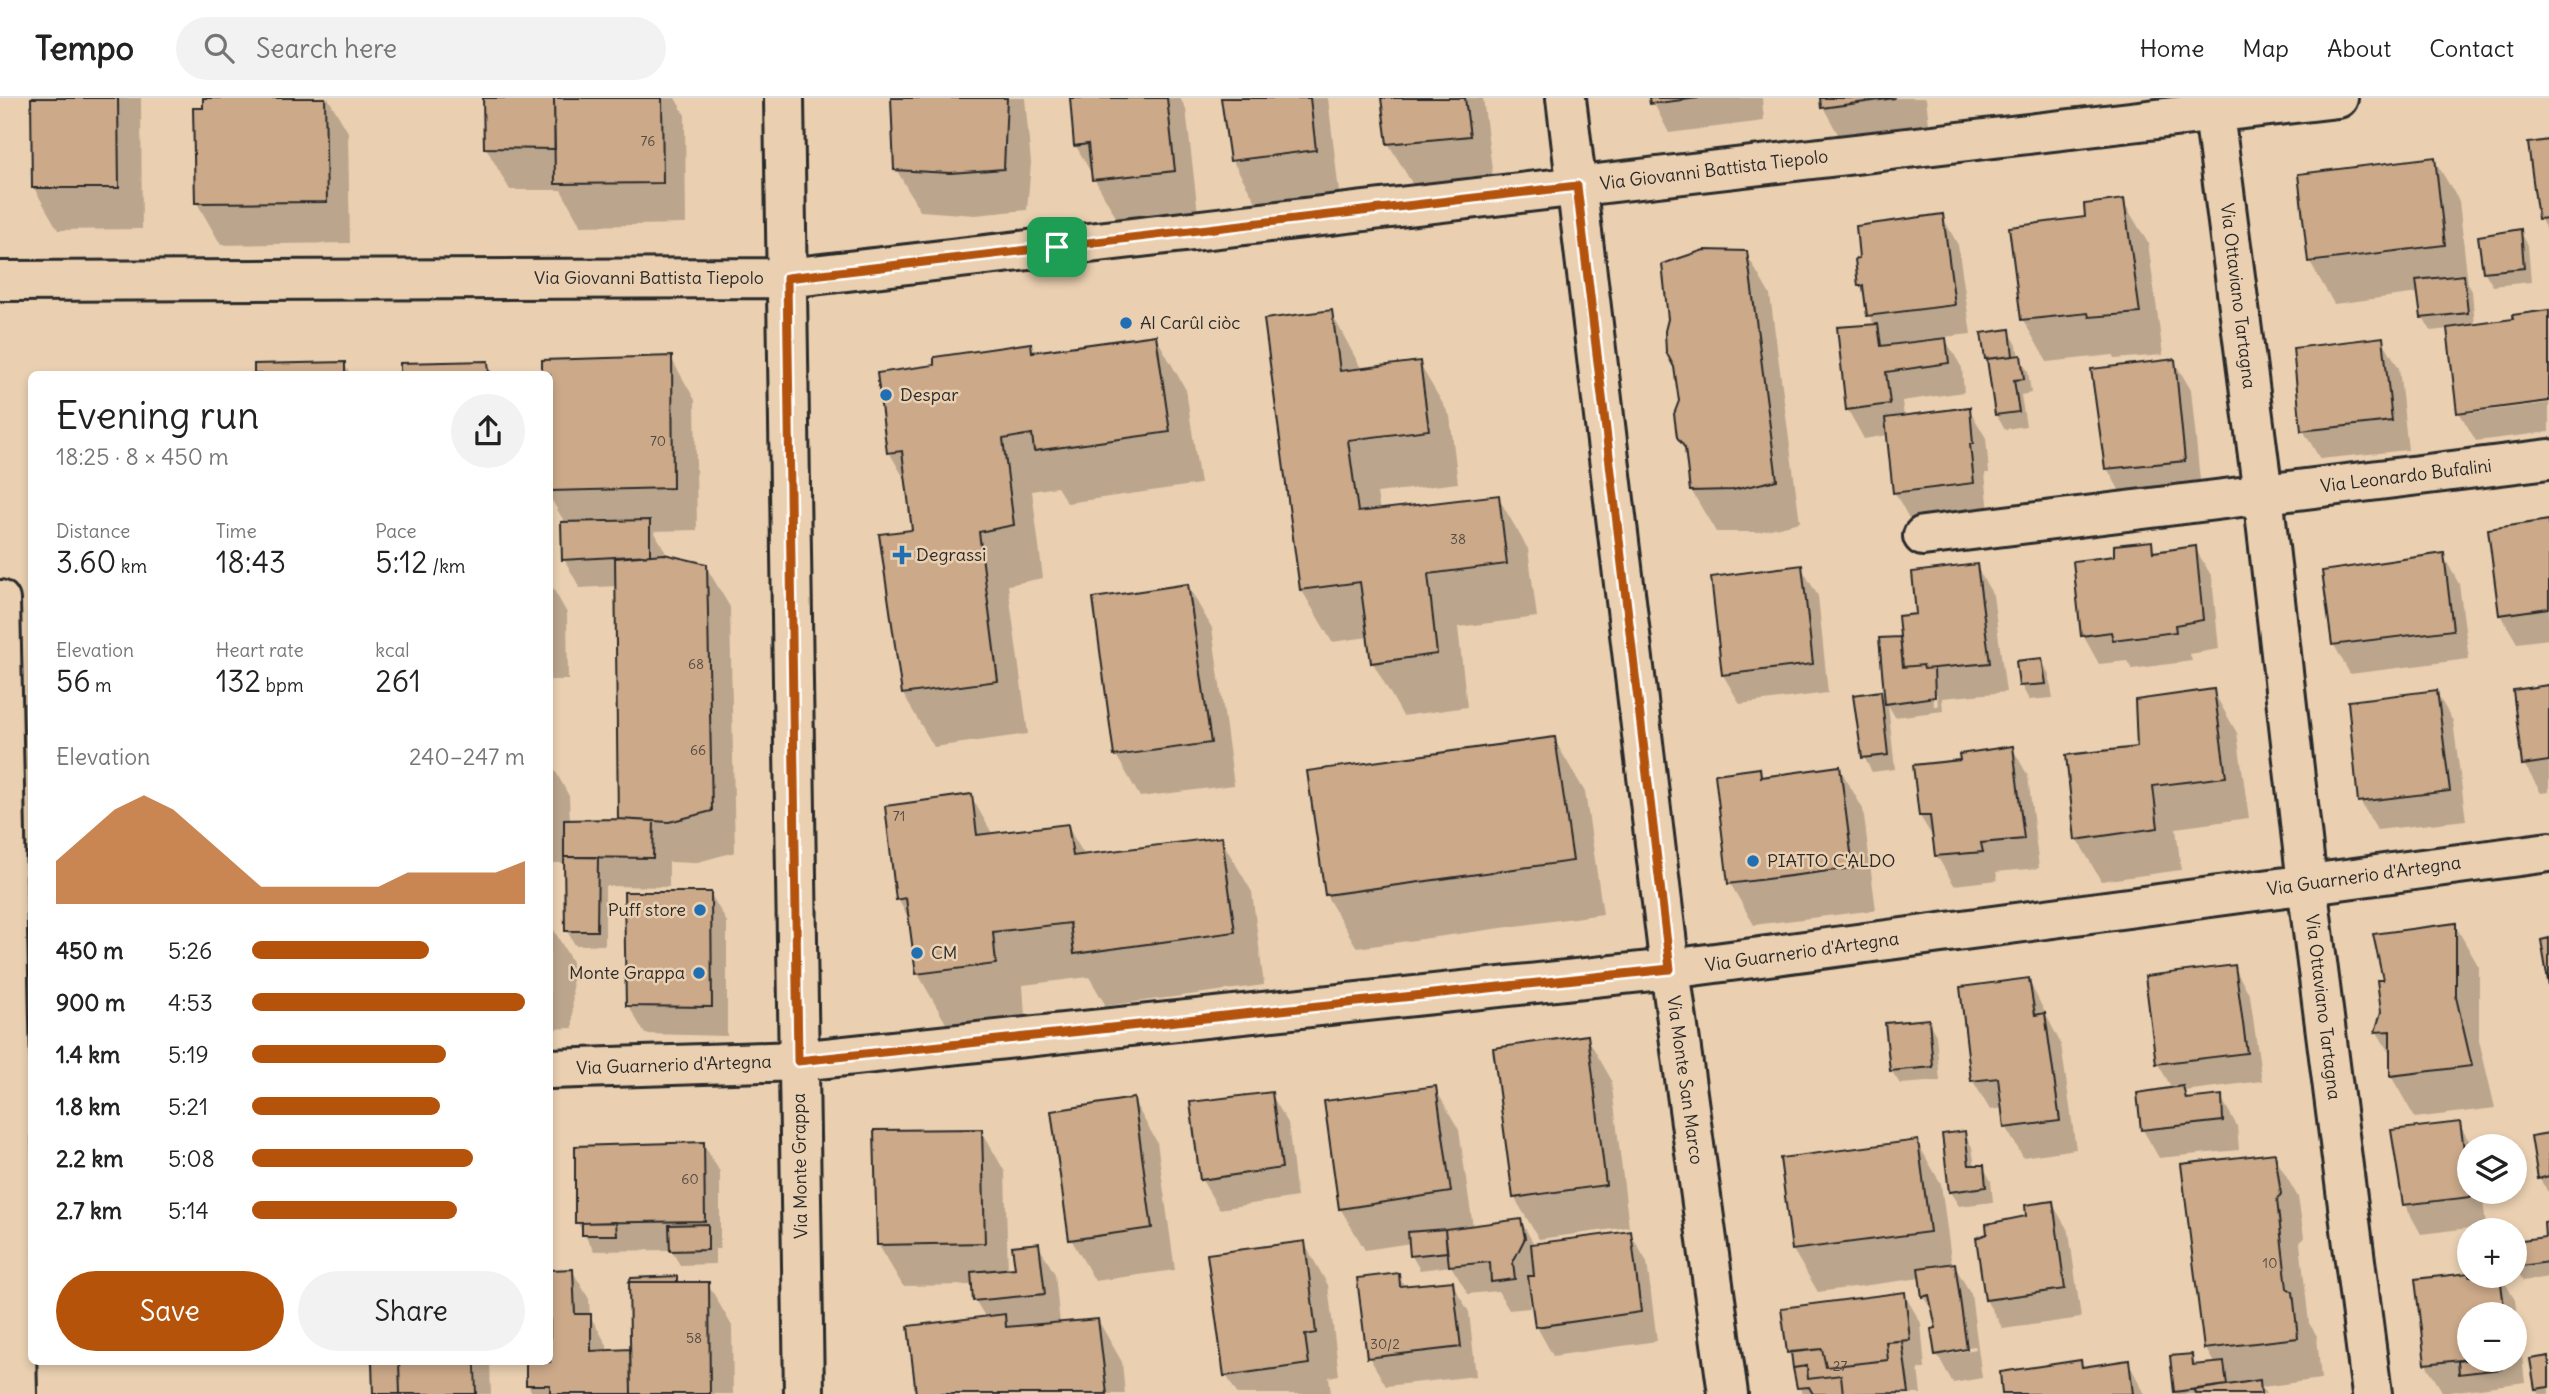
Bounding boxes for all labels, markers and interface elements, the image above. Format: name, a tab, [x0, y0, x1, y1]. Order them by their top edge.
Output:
search box	[176, 17, 666, 80]
text: Tempo	[35, 27, 134, 69]
icon: search	[200, 29, 238, 67]
text: Search here	[256, 32, 397, 65]
text: Home	[2140, 33, 2204, 63]
text: Map	[2242, 33, 2289, 63]
text: About	[2327, 33, 2391, 63]
text: Contact	[2429, 33, 2514, 63]
house number: 76	[641, 132, 655, 150]
street label: Via Giovanni Battista Tiepolo	[1598, 144, 1829, 195]
street label: Via Ottaviano Tartagna	[2216, 202, 2261, 390]
pin	[1027, 217, 1087, 277]
icon: arrive	[1038, 228, 1076, 266]
street label: Via Giovanni Battista Tiepolo	[534, 266, 764, 289]
place label: Al Carûl ciòc	[1140, 311, 1241, 334]
marker: Al Carûl ciòc	[1118, 315, 1134, 331]
place label: Despar	[900, 383, 959, 406]
marker: Despar	[878, 387, 894, 403]
text: Evening run	[56, 392, 259, 439]
button: share	[451, 394, 525, 468]
house number: 70	[650, 432, 666, 450]
text: 18:25 · 8 × 450 m	[56, 442, 229, 471]
street label: Via Leonardo Bufalini	[2319, 454, 2493, 497]
text: Distance	[56, 519, 130, 543]
text: Time	[216, 519, 257, 543]
text: Pace	[375, 519, 417, 543]
house number: 38	[1450, 530, 1466, 548]
text: 3.60	[56, 543, 116, 581]
text: 18:43	[216, 543, 286, 581]
text: 5:12	[375, 543, 428, 581]
place label: Degrassi	[916, 543, 986, 566]
marker: Degrassi	[894, 547, 910, 563]
text: km	[116, 554, 147, 578]
text: /km	[428, 554, 466, 578]
text: Elevation	[56, 638, 134, 662]
text: Heart rate	[216, 638, 304, 662]
text: kcal	[375, 638, 410, 662]
house number: 68	[688, 655, 704, 673]
text: 56	[56, 662, 91, 700]
text: 132	[216, 662, 261, 700]
text: 261	[375, 662, 421, 700]
text: m	[91, 673, 112, 697]
text: bpm	[261, 673, 304, 697]
house number: 66	[690, 741, 706, 759]
text: Elevation	[56, 742, 150, 771]
text: 240–247 m	[409, 742, 525, 771]
house number: 71	[893, 807, 905, 825]
place label: PIATTO C'ALDO	[1767, 849, 1895, 872]
street label: Via Guarnerio d'Artegna	[2266, 851, 2462, 900]
marker: PIATTO C'ALDO	[1745, 853, 1761, 869]
place label: Puff store	[608, 898, 686, 921]
marker: Puff store	[692, 902, 708, 918]
street label: Via Ottaviano Tartagna	[2301, 913, 2346, 1101]
street label: Via Guarnerio d'Artegna	[1704, 927, 1900, 976]
text: 450 m	[56, 936, 123, 965]
text: 5:26	[168, 936, 212, 965]
place label: CM	[931, 941, 957, 964]
marker: CM	[909, 945, 925, 961]
place label: Monte Grappa	[569, 961, 685, 984]
marker: Monte Grappa	[691, 965, 707, 981]
text: 900 m	[56, 988, 125, 1017]
text: 4:53	[168, 988, 213, 1017]
street label: Via Monte San Marco	[1662, 994, 1709, 1166]
text: 1.4 km	[56, 1040, 120, 1069]
text: 5:19	[168, 1040, 209, 1069]
street label: Via Guarnerio d'Artegna	[576, 1050, 772, 1079]
text: 1.8 km	[56, 1092, 121, 1121]
text: 5:21	[168, 1092, 208, 1121]
street label: Via Monte Grappa	[787, 1093, 812, 1239]
map controls	[2457, 1134, 2527, 1372]
button: layers	[2457, 1134, 2527, 1204]
text: 2.2 km	[56, 1144, 123, 1173]
text: 5:08	[168, 1144, 215, 1173]
house number: 60	[681, 1170, 699, 1188]
text: 2.7 km	[56, 1196, 122, 1225]
text: 5:14	[168, 1196, 209, 1225]
button: +	[2457, 1218, 2527, 1288]
house number: 10	[2263, 1254, 2277, 1272]
button: Save	[56, 1271, 284, 1351]
button: Share	[298, 1271, 525, 1351]
button: −	[2457, 1302, 2527, 1372]
house number: 58	[686, 1329, 702, 1347]
house number: 30/2	[1370, 1335, 1400, 1353]
house number: 27	[1833, 1357, 1847, 1375]

